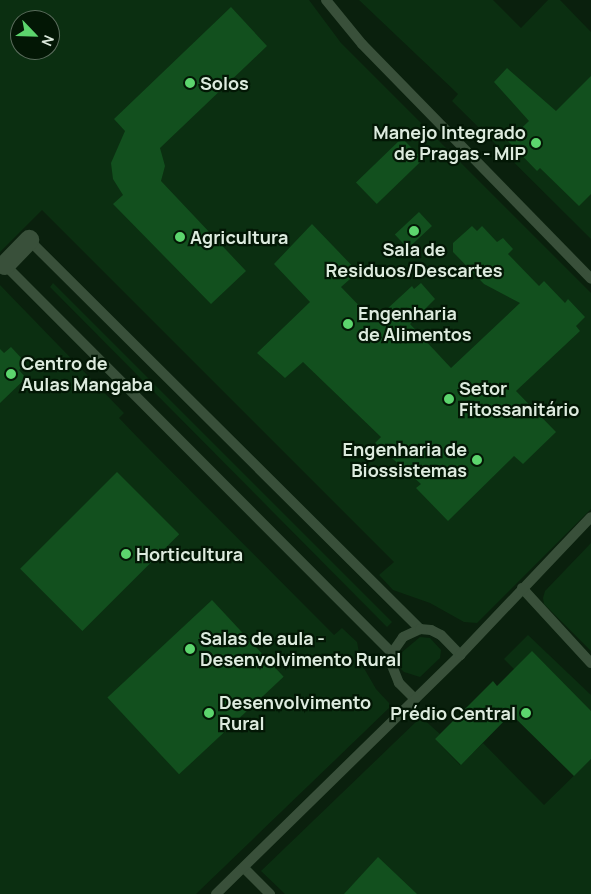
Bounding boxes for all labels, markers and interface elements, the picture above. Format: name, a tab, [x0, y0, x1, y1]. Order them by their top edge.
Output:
north arrow	[10, 10, 60, 60]
text: N	[38, 32, 59, 49]
place label: Solos	[200, 72, 249, 94]
marker: Solos	[184, 77, 196, 89]
place label: Manejo Integrado de Pragas - MIP	[373, 122, 526, 164]
marker: Manejo Integrado de Pragas - MIP	[530, 137, 542, 149]
marker: Sala de Residuos/Descartes	[408, 225, 420, 237]
place label: Agricultura	[190, 226, 288, 248]
marker: Agricultura	[174, 231, 186, 243]
place label: Sala de Residuos/Descartes	[325, 239, 503, 282]
place label: Engenharia de Alimentos	[358, 303, 472, 346]
marker: Engenharia de Alimentos	[342, 318, 354, 330]
place label: Centro de Aulas Mangaba	[21, 353, 153, 396]
marker: Centro de Aulas Mangaba	[5, 368, 17, 380]
place label: Setor Fitossanitário	[459, 378, 579, 420]
marker: Setor Fitossanitário	[443, 393, 455, 405]
place label: Engenharia de Biossistemas	[343, 439, 467, 482]
marker: Engenharia de Biossistemas	[471, 454, 483, 466]
place label: Horticultura	[136, 543, 243, 565]
marker: Horticultura	[120, 548, 132, 560]
place label: Salas de aula - Desenvolvimento Rural	[200, 628, 401, 670]
marker: Salas de aula - Desenvolvimento Rural	[184, 643, 196, 655]
place label: Desenvolvimento Rural	[219, 692, 371, 734]
place label: Prédio Central	[390, 702, 516, 724]
marker: Desenvolvimento Rural	[203, 707, 215, 719]
marker: Prédio Central	[520, 707, 532, 719]

